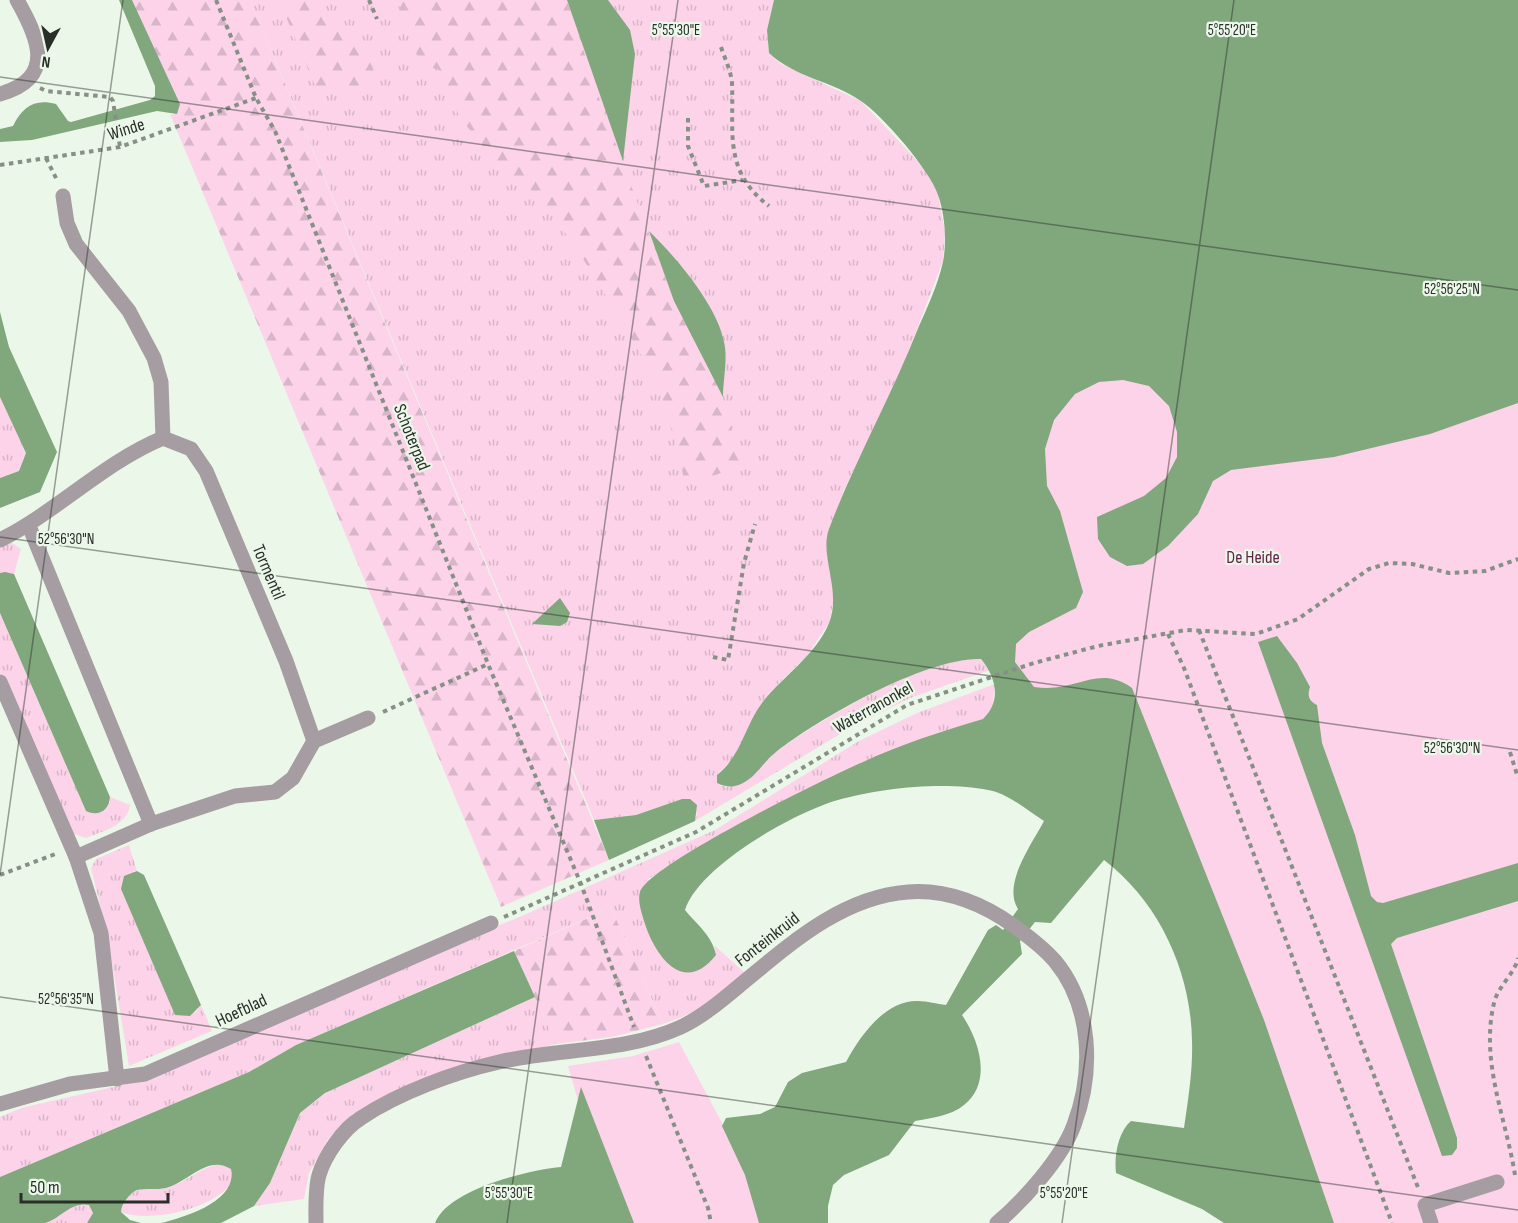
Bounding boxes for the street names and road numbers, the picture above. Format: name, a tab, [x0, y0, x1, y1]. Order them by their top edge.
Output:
street label: Winde	[105, 114, 147, 145]
street label: Schoterpad	[389, 401, 434, 473]
street label: Tormentil	[248, 542, 289, 603]
street label: Waterranonkel	[830, 677, 917, 738]
street label: Fonteinkruid	[731, 908, 804, 971]
street label: Hoefblad	[212, 989, 270, 1031]

